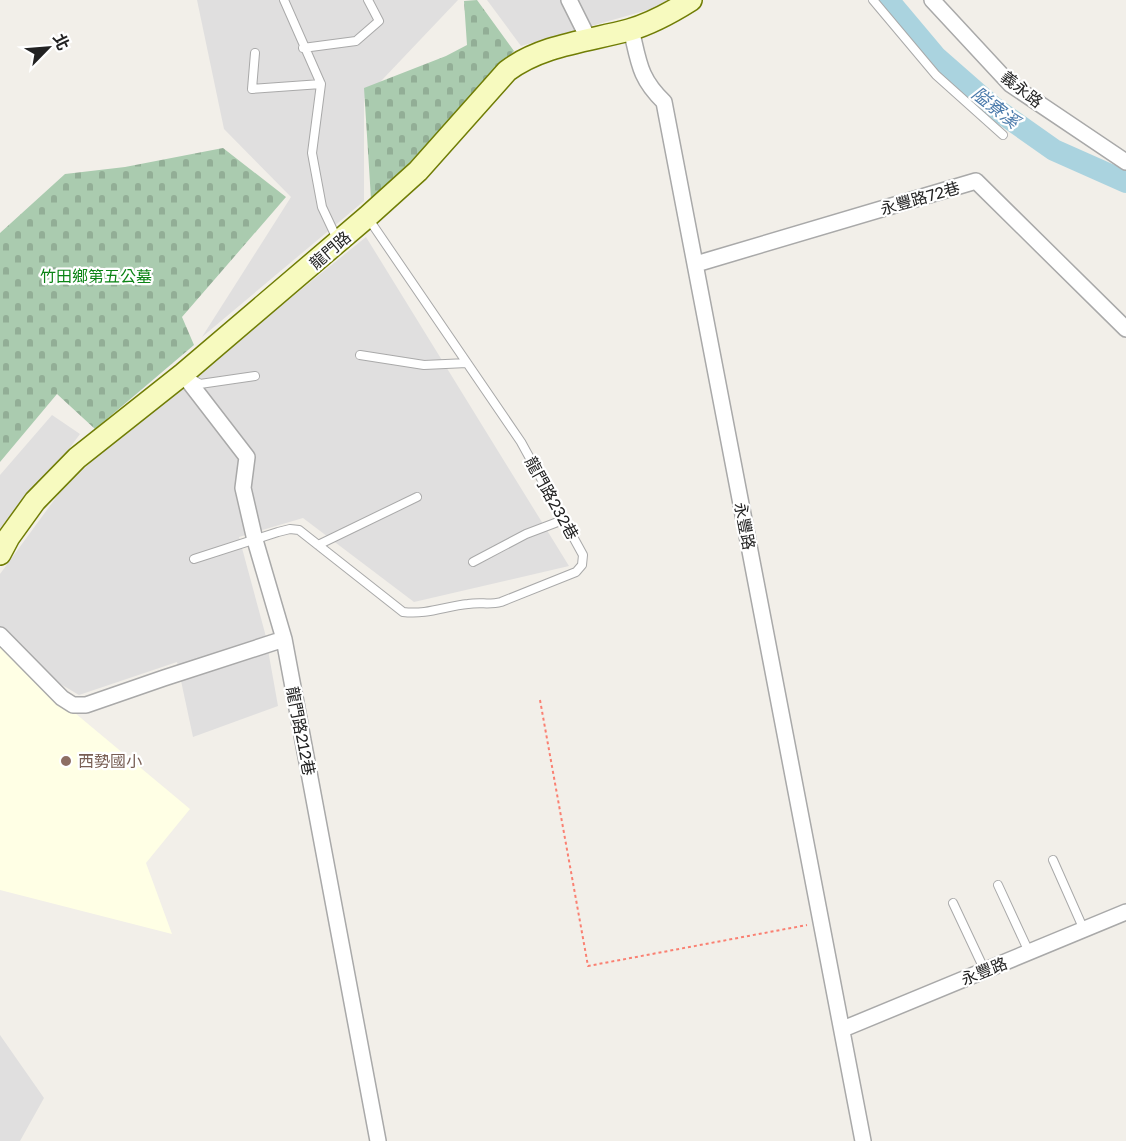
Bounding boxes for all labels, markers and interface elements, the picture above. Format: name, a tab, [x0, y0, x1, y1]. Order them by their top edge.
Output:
north arrow	[18, 18, 78, 78]
text: 北	[49, 30, 74, 53]
street label: 義永路	[997, 66, 1047, 112]
water label: 隘寮溪	[968, 82, 1026, 134]
street label: 永豐路72巷	[878, 177, 962, 219]
street label: 龍門路	[305, 227, 355, 273]
park label: 竹田鄉第五公墓	[40, 266, 152, 286]
street label: 龍門路232巷	[521, 453, 583, 543]
street label: 永豐路	[731, 501, 759, 551]
street label: 龍門路212巷	[283, 685, 319, 777]
place label: 西勢國小	[78, 751, 142, 771]
marker: 西勢國小	[59, 754, 73, 768]
street label: 永豐路	[958, 953, 1010, 989]

